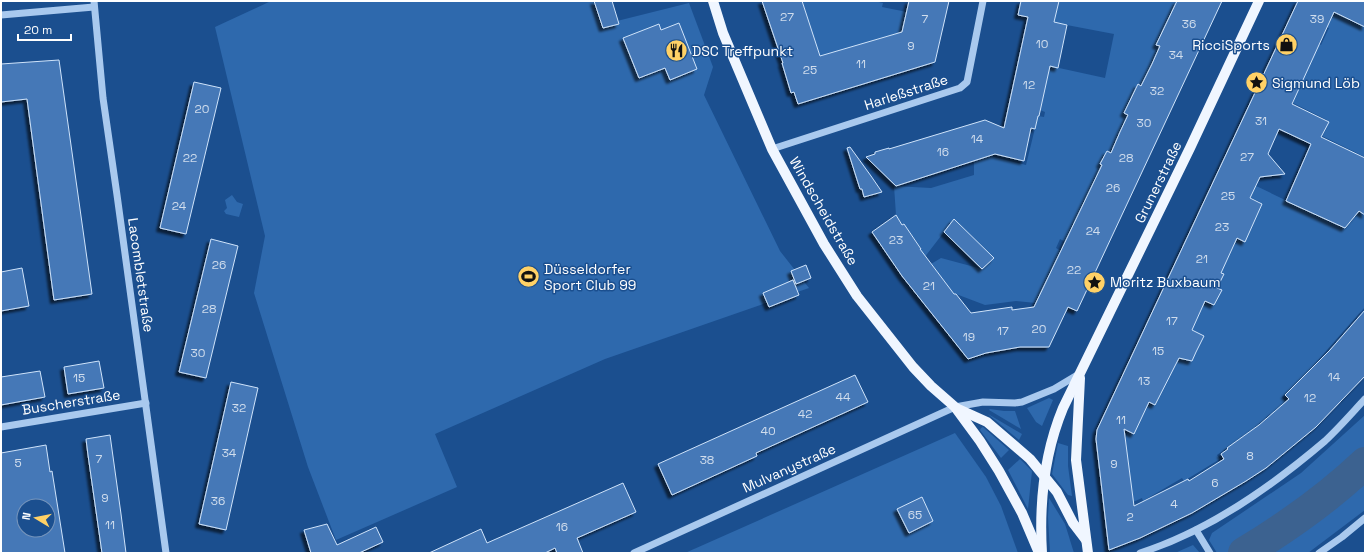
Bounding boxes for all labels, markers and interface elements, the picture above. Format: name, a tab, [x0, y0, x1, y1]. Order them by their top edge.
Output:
house number: 27	[780, 9, 794, 25]
house number: 7	[922, 11, 929, 27]
house number: 39	[1310, 11, 1324, 27]
scale bar	[18, 16, 71, 42]
house number: 36	[1182, 16, 1196, 32]
text: 20 m	[24, 22, 52, 38]
shop icon: RicciSports	[1273, 32, 1299, 58]
house number: 10	[1036, 36, 1048, 52]
place label: RicciSports	[1192, 36, 1270, 54]
restaurant icon: DSC Treffpunkt	[663, 38, 689, 64]
house number: 9	[907, 38, 915, 54]
place label: DSC Treffpunkt	[692, 42, 793, 60]
house number: 34	[1169, 47, 1184, 63]
house number: 11	[856, 56, 866, 72]
house number: 25	[803, 62, 817, 78]
street label: Harleßstraße	[862, 70, 950, 114]
place icon: Sigmund Löb	[1243, 70, 1269, 96]
place label: Sigmund Löb	[1272, 74, 1360, 92]
house number: 12	[1023, 77, 1035, 93]
house number: 32	[1150, 83, 1164, 99]
house number: 20	[195, 101, 209, 117]
house number: 31	[1255, 113, 1267, 129]
house number: 30	[1137, 115, 1151, 131]
house number: 14	[971, 131, 984, 147]
street label: Grunerstraße	[1130, 138, 1186, 226]
house number: 16	[937, 144, 949, 160]
house number: 27	[1240, 149, 1254, 165]
house number: 22	[183, 150, 197, 166]
house number: 28	[1119, 150, 1133, 166]
street label: Windscheidstraße	[786, 154, 862, 268]
house number: 26	[1106, 180, 1120, 196]
house number: 25	[1221, 188, 1235, 204]
house number: 24	[172, 198, 187, 214]
street label: Lacombletstraße	[124, 217, 158, 333]
house number: 23	[1215, 219, 1229, 235]
house number: 24	[1086, 223, 1101, 239]
house number: 23	[889, 232, 903, 248]
house number: 21	[1196, 251, 1208, 267]
house number: 26	[212, 257, 226, 273]
place label: Düsseldorfer Sport Club 99	[544, 260, 636, 294]
house number: 22	[1067, 262, 1081, 278]
sports icon: Düsseldorfer Sport Club 99	[516, 264, 542, 290]
place icon: Moritz Buxbaum	[1082, 269, 1108, 295]
place label: Moritz Buxbaum	[1110, 273, 1220, 291]
house number: 21	[923, 278, 935, 294]
house number: 28	[202, 301, 216, 317]
house number: 17	[1166, 313, 1178, 329]
house number: 20	[1032, 321, 1046, 337]
house number: 17	[997, 323, 1009, 339]
house number: 19	[963, 329, 975, 345]
house number: 15	[1152, 343, 1164, 359]
house number: 30	[191, 345, 205, 361]
house number: 14	[1328, 369, 1341, 385]
house number: 15	[73, 370, 85, 386]
house number: 13	[1138, 373, 1150, 389]
street label: Buscherstraße	[20, 385, 122, 419]
house number: 44	[835, 389, 851, 405]
house number: 12	[1304, 390, 1316, 406]
house number: 32	[232, 400, 246, 416]
house number: 42	[798, 406, 812, 422]
house number: 11	[1116, 412, 1126, 428]
house number: 40	[760, 423, 776, 439]
street label: Mulvanystraße	[739, 439, 839, 497]
house number: 34	[222, 445, 237, 461]
house number: 8	[1246, 448, 1254, 464]
house number: 7	[96, 451, 103, 467]
house number: 38	[700, 452, 714, 468]
house number: 5	[14, 455, 22, 471]
house number: 9	[1110, 456, 1118, 472]
house number: 6	[1211, 475, 1219, 491]
house number: 9	[101, 490, 109, 506]
house number: 36	[211, 493, 225, 509]
house number: 4	[1170, 496, 1178, 512]
north arrow	[16, 498, 56, 538]
house number: 65	[908, 507, 922, 523]
house number: 2	[1126, 509, 1134, 525]
text: N	[19, 511, 34, 521]
house number: 11	[105, 517, 115, 533]
house number: 16	[556, 519, 568, 535]

